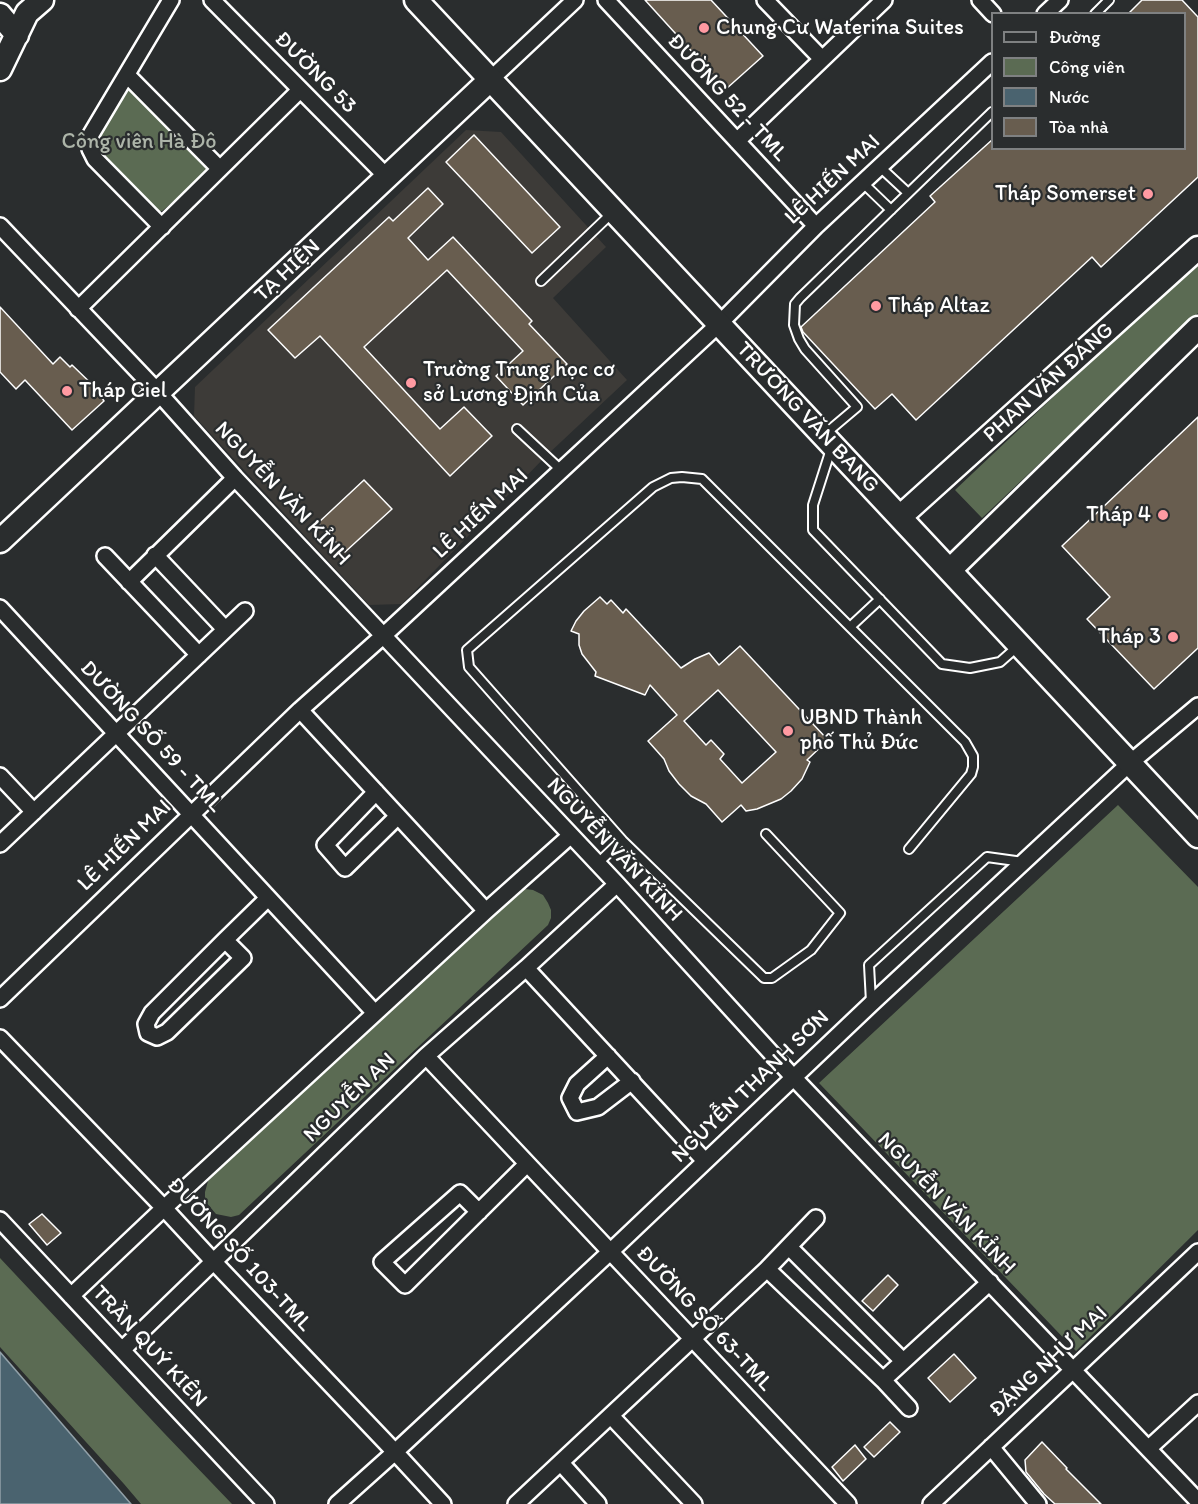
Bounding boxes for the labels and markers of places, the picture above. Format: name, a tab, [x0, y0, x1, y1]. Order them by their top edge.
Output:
place label: Chung Cư Waterina Suites	[716, 15, 964, 41]
marker: Chung Cư Waterina Suites	[697, 21, 711, 35]
place label: Tháp Somerset	[995, 181, 1136, 207]
marker: Tháp Somerset	[1141, 187, 1155, 201]
place label: Tháp Altaz	[888, 293, 990, 319]
marker: Tháp Altaz	[869, 299, 883, 313]
place label: Trường Trung học cơ sở Lương Định Của	[423, 357, 615, 408]
marker: Trường Trung học cơ sở Lương Định Của	[404, 376, 418, 390]
place label: Tháp Ciel	[79, 378, 167, 404]
marker: Tháp Ciel	[60, 384, 74, 398]
place label: Tháp 4	[1086, 502, 1151, 528]
marker: Tháp 4	[1156, 508, 1170, 522]
place label: Tháp 3	[1098, 624, 1161, 650]
marker: Tháp 3	[1166, 630, 1180, 644]
place label: UBND Thành phố Thủ Đức	[800, 705, 922, 756]
marker: UBND Thành phố Thủ Đức	[781, 724, 795, 738]

